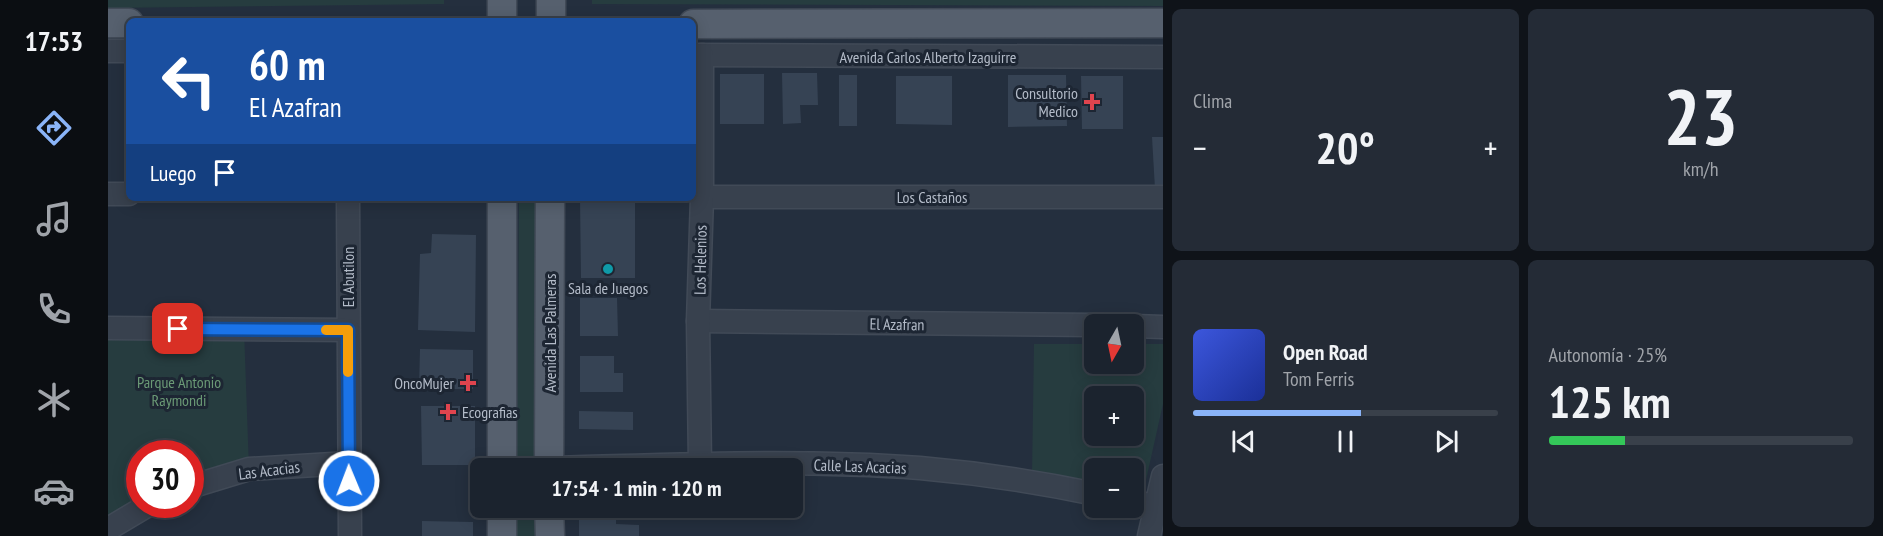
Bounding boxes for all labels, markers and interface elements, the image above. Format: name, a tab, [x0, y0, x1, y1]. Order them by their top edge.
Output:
text: 17:53	[25, 24, 83, 58]
text: 60 m	[249, 37, 326, 92]
icon: left	[150, 42, 228, 120]
street label: Avenida Carlos Alberto Izaguirre	[840, 47, 1016, 67]
text: 23	[1663, 66, 1738, 167]
place label: Consultorio Medico	[1015, 83, 1078, 121]
text: Clima	[1193, 88, 1232, 114]
text: El Azafran	[249, 90, 342, 124]
marker: Consultorio Medico	[1083, 93, 1101, 111]
icon: directions	[33, 107, 75, 149]
text: 20°	[1316, 118, 1375, 176]
text: −	[1193, 126, 1207, 169]
text: +	[1484, 126, 1498, 169]
icon: arrive	[208, 156, 241, 189]
text: km/h	[1683, 156, 1718, 182]
text: Luego	[150, 159, 196, 187]
street label: Los Castaños	[897, 187, 967, 207]
icon: music	[33, 198, 75, 240]
street label: Los Helenios	[689, 225, 711, 295]
street label: El Abutilon	[338, 247, 358, 307]
marker: Sala de Juegos	[601, 262, 615, 276]
street label: Avenida Las Palmeras	[540, 274, 560, 392]
place label: Sala de Juegos	[568, 278, 648, 298]
icon: phone	[33, 288, 75, 330]
pin	[152, 303, 203, 354]
icon: arrive	[161, 312, 194, 345]
street label: El Azafran	[869, 314, 925, 334]
north arrow	[1084, 314, 1144, 374]
map controls	[1084, 314, 1144, 518]
text: Open Road	[1283, 338, 1368, 366]
text: Autonomía · 25%	[1549, 342, 1667, 368]
text: Tom Ferris	[1283, 366, 1354, 392]
park label: Parque Antonio Raymondi	[137, 372, 221, 410]
text: 125 km	[1549, 372, 1671, 430]
place label: OncoMujer	[394, 373, 455, 393]
marker: OncoMujer	[459, 374, 477, 392]
icon: climate	[33, 379, 75, 421]
button: +	[1084, 386, 1144, 446]
place label: Ecografias	[462, 402, 518, 422]
marker: Ecografias	[439, 403, 457, 421]
icon: previous	[1227, 425, 1260, 458]
icon: pause	[1329, 425, 1362, 458]
icon: next	[1430, 425, 1463, 458]
speed limit sign: 30	[126, 440, 204, 518]
position arrow	[317, 449, 381, 513]
street label: Calle Las Acacias	[813, 454, 907, 478]
street label: Las Acacias	[237, 456, 301, 484]
button: −	[1084, 458, 1144, 518]
icon: car	[33, 470, 75, 512]
text: 17:54 · 1 min · 120 m	[551, 474, 722, 502]

